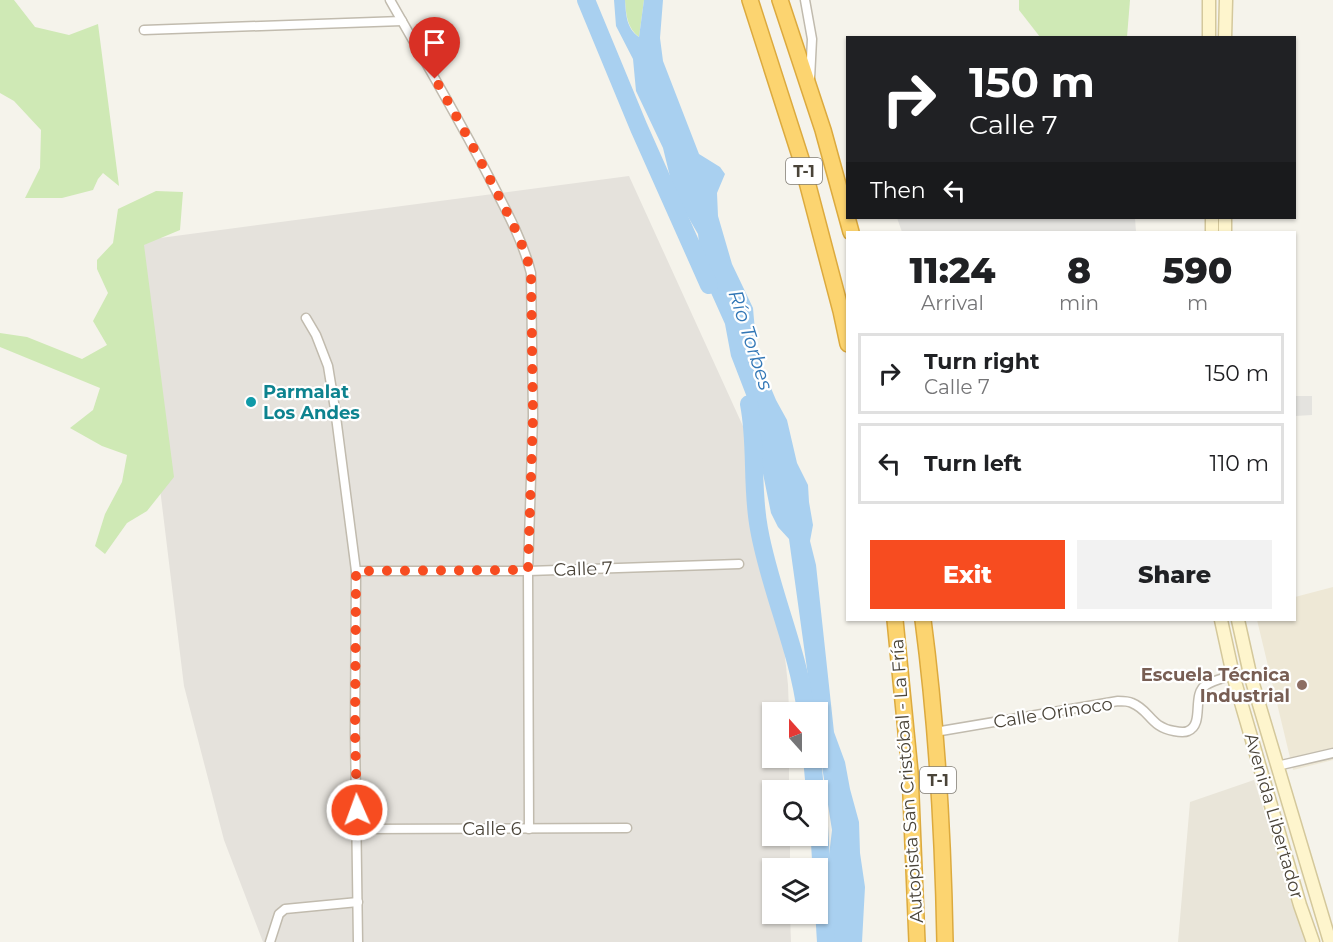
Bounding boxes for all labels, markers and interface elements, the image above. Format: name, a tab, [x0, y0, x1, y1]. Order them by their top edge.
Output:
pin	[409, 17, 460, 79]
icon: arrive	[418, 26, 451, 59]
text: 150 m	[969, 56, 1095, 108]
icon: right	[870, 60, 948, 138]
text: Calle 7	[969, 108, 1058, 141]
road number: T-1	[786, 158, 822, 184]
icon: left	[938, 174, 971, 207]
text: Then	[870, 177, 926, 204]
text: 11:24	[910, 248, 995, 292]
text: 8	[1067, 248, 1091, 292]
text: 590	[1163, 248, 1232, 292]
water label: Río Torbes	[724, 287, 779, 393]
text: Arrival	[921, 291, 984, 315]
text: min	[1059, 291, 1099, 315]
text: m	[1187, 291, 1208, 315]
text: Turn right	[924, 348, 1039, 375]
icon: right	[873, 357, 906, 390]
text: 150 m	[1205, 360, 1269, 387]
text: Calle 7	[924, 375, 990, 399]
place label: Parmalat Los Andes	[263, 381, 360, 424]
marker: Parmalat Los Andes	[244, 395, 258, 409]
icon: left	[873, 447, 906, 480]
text: Turn left	[924, 450, 1022, 477]
text: 110 m	[1209, 450, 1269, 477]
button: Exit	[870, 540, 1065, 609]
button: Share	[1077, 540, 1272, 609]
street label: Calle 7	[553, 557, 613, 581]
street label: Autopista San Cristóbal - La Fría	[886, 638, 928, 924]
place label: Escuela Técnica Industrial	[1141, 664, 1290, 707]
marker: Escuela Técnica Industrial	[1295, 678, 1309, 692]
street label: Calle Orinoco	[992, 693, 1114, 733]
north arrow	[762, 702, 828, 768]
map controls	[762, 702, 828, 924]
street label: Avenida Libertador	[1240, 730, 1308, 902]
road number: T-1	[920, 767, 956, 793]
position arrow	[325, 778, 389, 842]
button: search	[762, 780, 828, 846]
street label: Calle 6	[462, 818, 522, 840]
button: layers	[762, 858, 828, 924]

